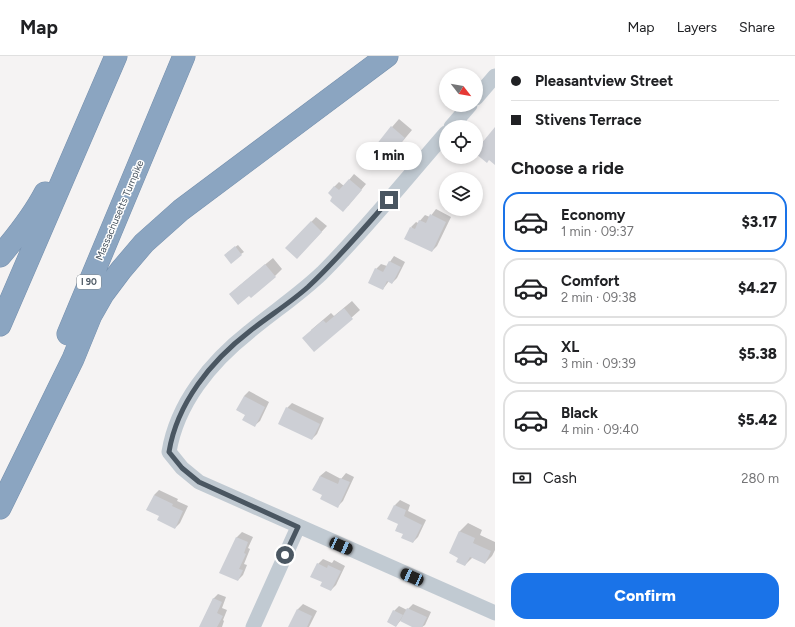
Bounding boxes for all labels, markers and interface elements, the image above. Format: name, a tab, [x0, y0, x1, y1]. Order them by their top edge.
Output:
text: Map	[20, 16, 58, 39]
text: Map	[627, 19, 655, 36]
text: Layers	[677, 19, 717, 36]
text: Share	[739, 19, 775, 36]
north arrow	[439, 68, 483, 112]
map controls	[439, 68, 483, 216]
text: Pleasantview Street	[535, 72, 673, 90]
text: Stivens Terrace	[535, 111, 642, 129]
button: locate	[439, 120, 483, 164]
callout: 1 min	[356, 142, 422, 170]
text: 1 min	[373, 148, 405, 163]
text: Choose a ride	[511, 157, 624, 179]
street label: Massachusetts Turnpike	[92, 158, 147, 262]
button: layers	[439, 172, 483, 216]
route end	[380, 191, 398, 209]
icon: car	[513, 204, 549, 240]
text: Economy	[561, 206, 626, 224]
text: $3.17	[741, 213, 777, 231]
text: 1 min · 09:37	[561, 224, 634, 239]
icon: car	[513, 270, 549, 306]
text: Comfort	[561, 272, 620, 290]
road number: I 90	[77, 275, 101, 289]
text: $4.27	[738, 279, 777, 297]
text: 2 min · 09:38	[561, 290, 637, 305]
icon: car	[513, 336, 549, 372]
text: XL	[561, 338, 579, 356]
text: $5.38	[738, 345, 777, 363]
text: 3 min · 09:39	[561, 356, 636, 371]
icon: car	[513, 402, 549, 438]
text: Black	[561, 404, 598, 422]
text: $5.42	[738, 411, 777, 429]
text: 4 min · 09:40	[561, 422, 639, 437]
icon: cash	[511, 467, 533, 489]
text: Cash	[543, 469, 577, 487]
text: 280 m	[741, 471, 779, 486]
car	[328, 536, 354, 556]
route start	[276, 546, 294, 564]
car	[399, 567, 425, 587]
button: Confirm	[511, 573, 779, 619]

